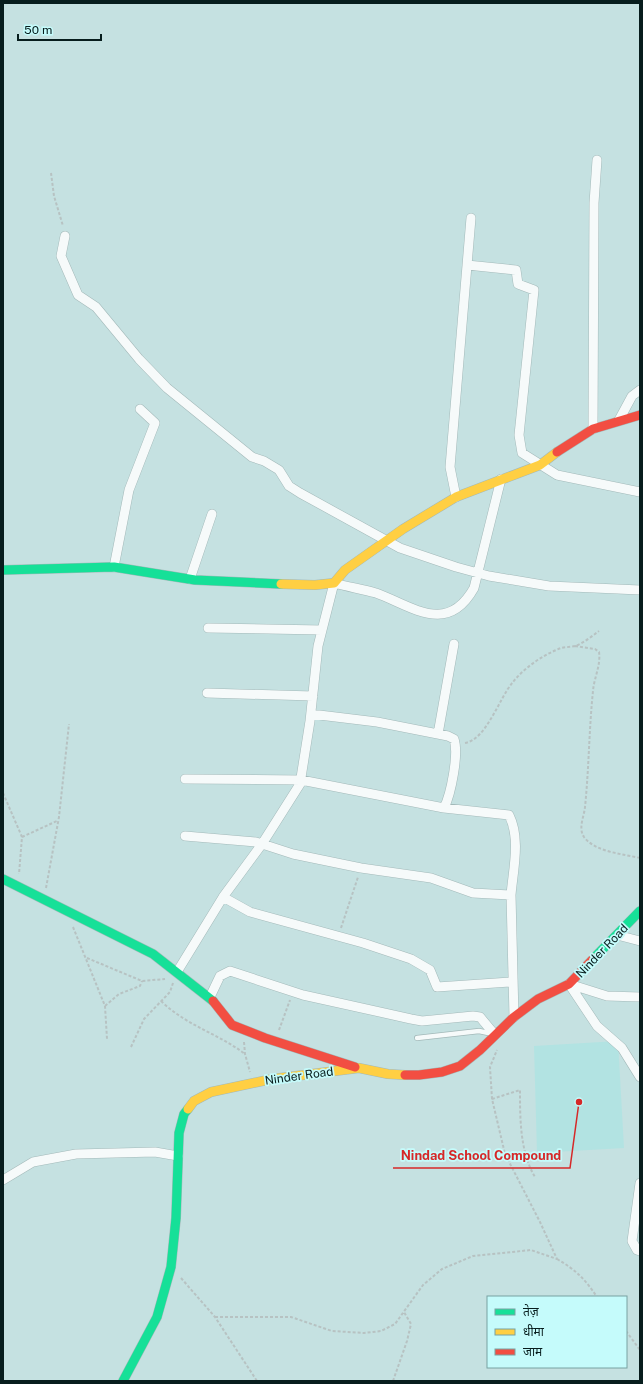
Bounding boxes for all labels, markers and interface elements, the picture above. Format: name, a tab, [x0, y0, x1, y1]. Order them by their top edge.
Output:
scale bar	[18, 16, 101, 42]
text: 50 m	[24, 23, 52, 37]
street label: Ninder Road	[573, 921, 631, 981]
street label: Ninder Road	[264, 1064, 334, 1088]
callout: Nindad School Compound	[393, 1143, 570, 1168]
text: Nindad School Compound	[401, 1148, 561, 1163]
legend	[487, 1296, 627, 1368]
text: तेज़	[523, 1304, 540, 1319]
text: धीमा	[523, 1324, 545, 1339]
text: जाम	[523, 1345, 543, 1359]

